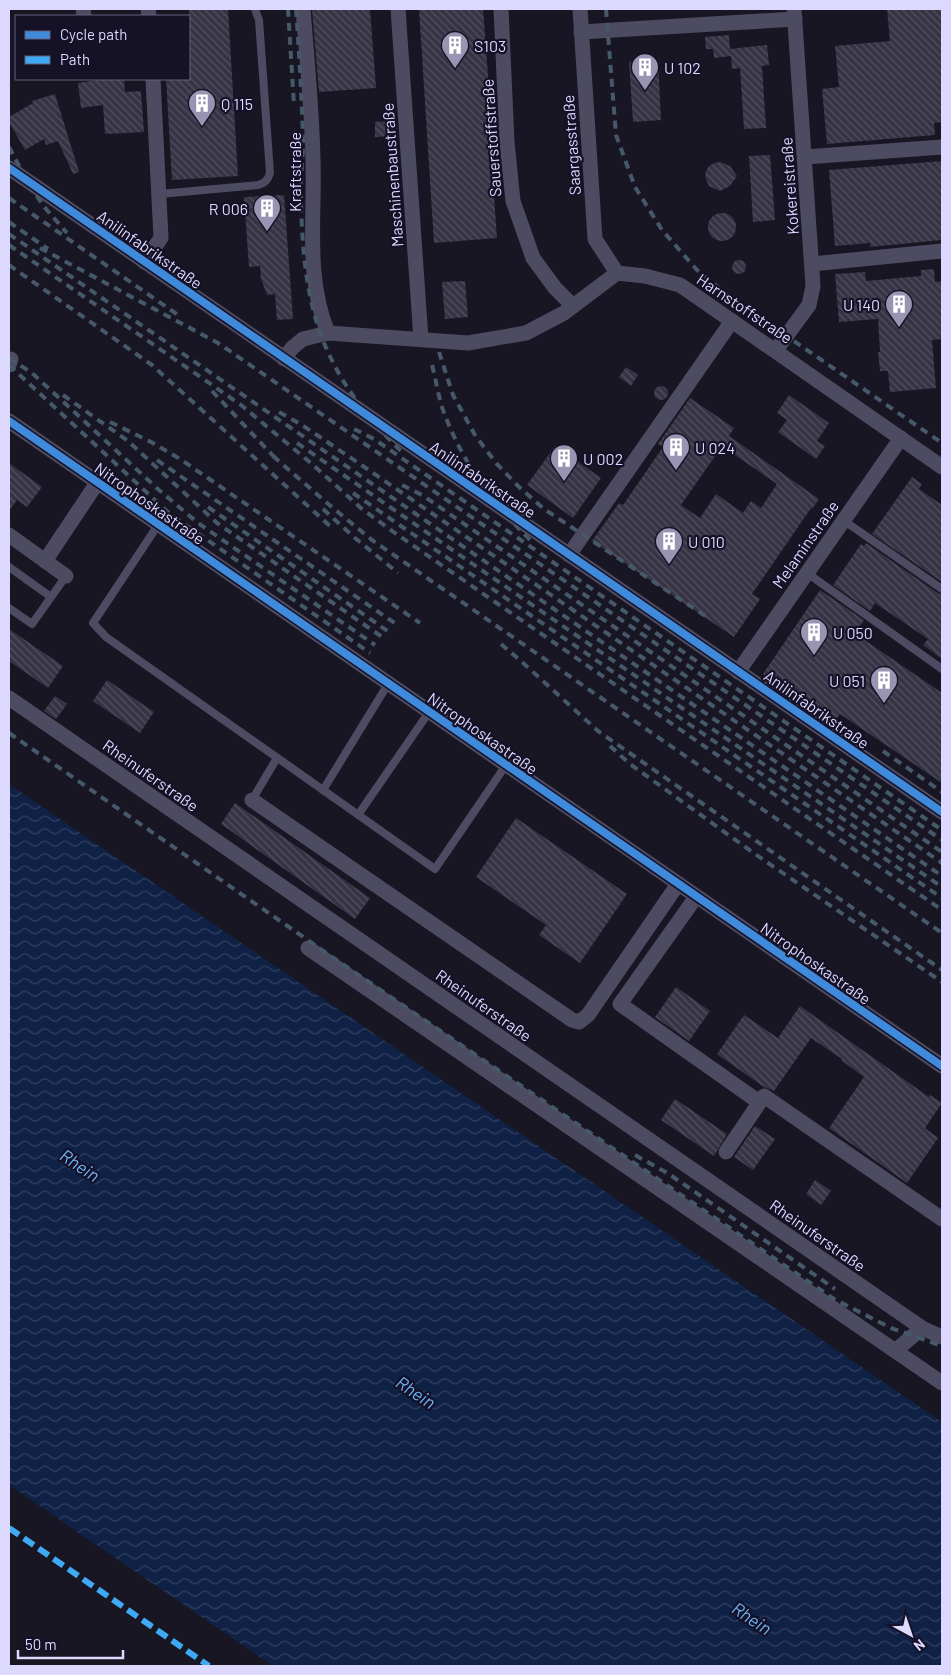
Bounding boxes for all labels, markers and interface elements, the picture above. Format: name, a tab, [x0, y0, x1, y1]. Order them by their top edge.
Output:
legend	[15, 15, 190, 80]
text: Cycle path	[60, 25, 127, 43]
building icon: S103	[440, 30, 470, 69]
place label: S103	[474, 36, 506, 55]
text: Path	[60, 50, 90, 68]
building icon: U 102	[630, 52, 660, 91]
place label: U 102	[664, 58, 701, 77]
street label: Sauerstoffstraße	[477, 78, 505, 198]
building icon: Q 115	[187, 88, 217, 127]
place label: Q 115	[221, 94, 253, 113]
street label: Saargasstraße	[558, 94, 584, 196]
street label: Maschinenbaustraße	[377, 102, 407, 248]
street label: Kraftstraße	[285, 132, 304, 212]
street label: Kokereistraße	[776, 137, 802, 235]
building icon: R 006	[252, 193, 282, 232]
place label: R 006	[209, 199, 248, 218]
street label: Anilinfabrikstraße	[94, 206, 206, 292]
street label: Harnstoffstraße	[694, 269, 796, 347]
building icon: U 140	[884, 289, 914, 328]
place label: U 140	[843, 295, 880, 314]
building icon: U 024	[661, 432, 691, 471]
street label: Anilinfabrikstraße	[426, 436, 540, 522]
place label: U 024	[695, 438, 735, 457]
building icon: U 002	[549, 443, 579, 482]
place label: U 002	[583, 449, 623, 468]
street label: Nitrophoskastraße	[91, 458, 209, 548]
street label: Melaminstraße	[768, 496, 842, 592]
building icon: U 010	[654, 526, 684, 565]
place label: U 010	[688, 532, 725, 551]
building icon: U 050	[799, 617, 829, 656]
place label: U 050	[833, 623, 873, 642]
building icon: U 051	[869, 665, 899, 704]
street label: Anilinfabrikstraße	[761, 666, 873, 752]
place label: U 051	[829, 671, 865, 690]
street label: Nitrophoskastraße	[424, 688, 542, 778]
street label: Rheinuferstraße	[100, 735, 202, 815]
street label: Nitrophoskastraße	[757, 918, 875, 1008]
street label: Rheinuferstraße	[433, 965, 535, 1045]
water label: Rhein	[56, 1144, 104, 1186]
street label: Rheinuferstraße	[767, 1195, 869, 1275]
water label: Rhein	[392, 1371, 440, 1413]
water label: Rhein	[728, 1597, 776, 1639]
north arrow	[886, 1610, 936, 1660]
scale bar	[18, 1628, 122, 1660]
text: 50 m	[25, 1635, 57, 1653]
text: N	[911, 1636, 929, 1655]

